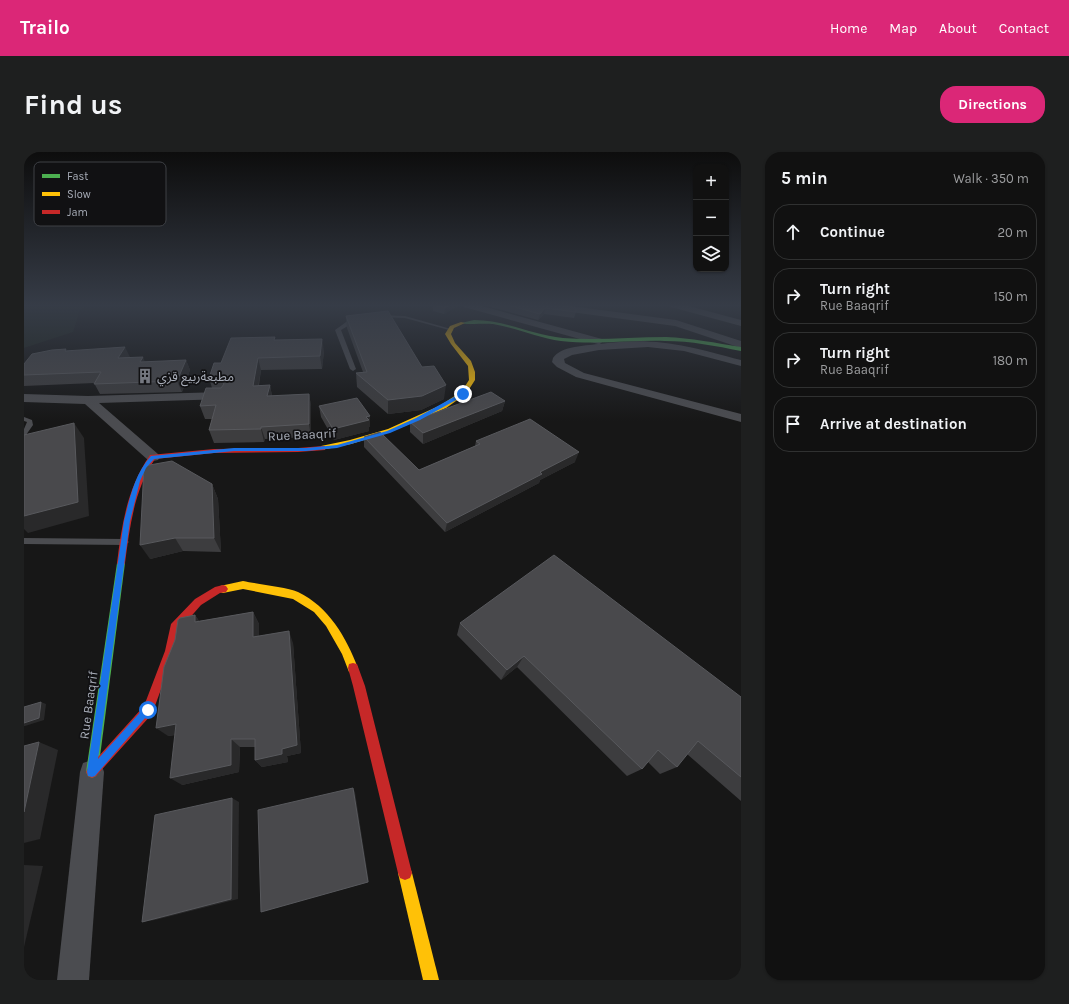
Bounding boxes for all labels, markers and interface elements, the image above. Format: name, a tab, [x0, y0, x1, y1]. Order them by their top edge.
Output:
text: Trailo	[20, 17, 70, 39]
text: Home	[830, 20, 867, 37]
text: Map	[889, 20, 917, 37]
text: About	[939, 20, 977, 37]
text: Contact	[999, 20, 1049, 37]
button: Directions	[940, 86, 1045, 123]
text: Find us	[24, 88, 123, 121]
legend	[34, 162, 166, 226]
map controls	[693, 164, 729, 272]
button: +	[693, 164, 729, 200]
text: 5 min	[781, 168, 828, 188]
text: Fast	[67, 170, 88, 183]
text: Walk · 350 m	[953, 171, 1029, 186]
text: Slow	[67, 188, 91, 201]
button: −	[693, 200, 729, 236]
text: Jam	[67, 206, 88, 219]
icon: ahead	[782, 221, 804, 243]
text: Continue	[820, 223, 885, 241]
text: 20 m	[998, 225, 1028, 240]
button: layers	[693, 236, 729, 272]
text: Turn right	[820, 280, 890, 298]
icon: right	[782, 285, 804, 307]
text: 150 m	[993, 289, 1028, 304]
text: Rue Baaqrif	[820, 298, 889, 313]
text: Turn right	[820, 344, 890, 362]
icon: right	[782, 349, 804, 371]
text: 180 m	[993, 353, 1028, 368]
text: Rue Baaqrif	[820, 362, 889, 377]
building icon: مطبعةربيع قزي	[136, 367, 154, 385]
place label: مطبعةربيع قزي	[157, 369, 234, 387]
route end	[454, 385, 472, 403]
icon: arrive	[782, 413, 804, 435]
text: Arrive at destination	[820, 415, 967, 433]
street label: Rue Baaqrif	[267, 425, 337, 445]
street label: Rue Baaqrif	[76, 670, 102, 740]
route start	[139, 701, 157, 719]

